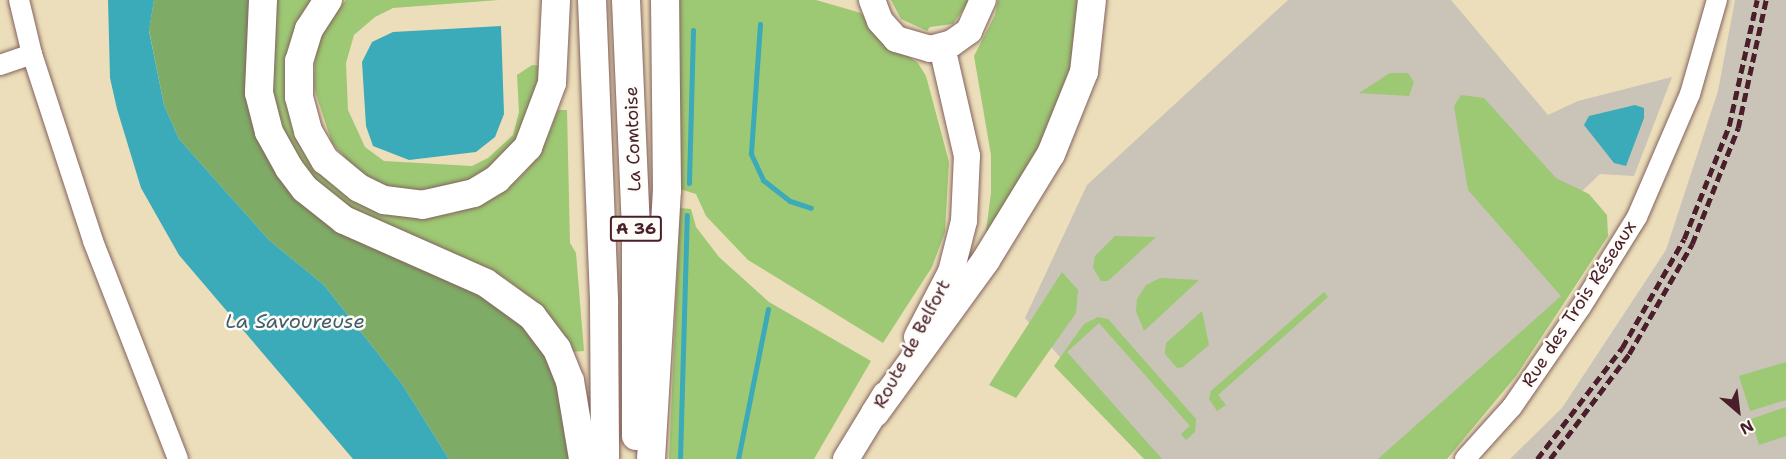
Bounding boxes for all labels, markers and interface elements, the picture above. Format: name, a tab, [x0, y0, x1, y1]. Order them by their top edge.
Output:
street label: La Comtoise	[620, 86, 646, 192]
road number: A 36	[609, 216, 663, 242]
street label: Rue des Trois Réseaux	[1517, 217, 1641, 391]
street label: Route de Belfort	[869, 276, 955, 412]
water label: La Savoureuse	[225, 309, 365, 333]
north arrow	[1708, 381, 1768, 441]
text: N	[1736, 415, 1757, 440]

